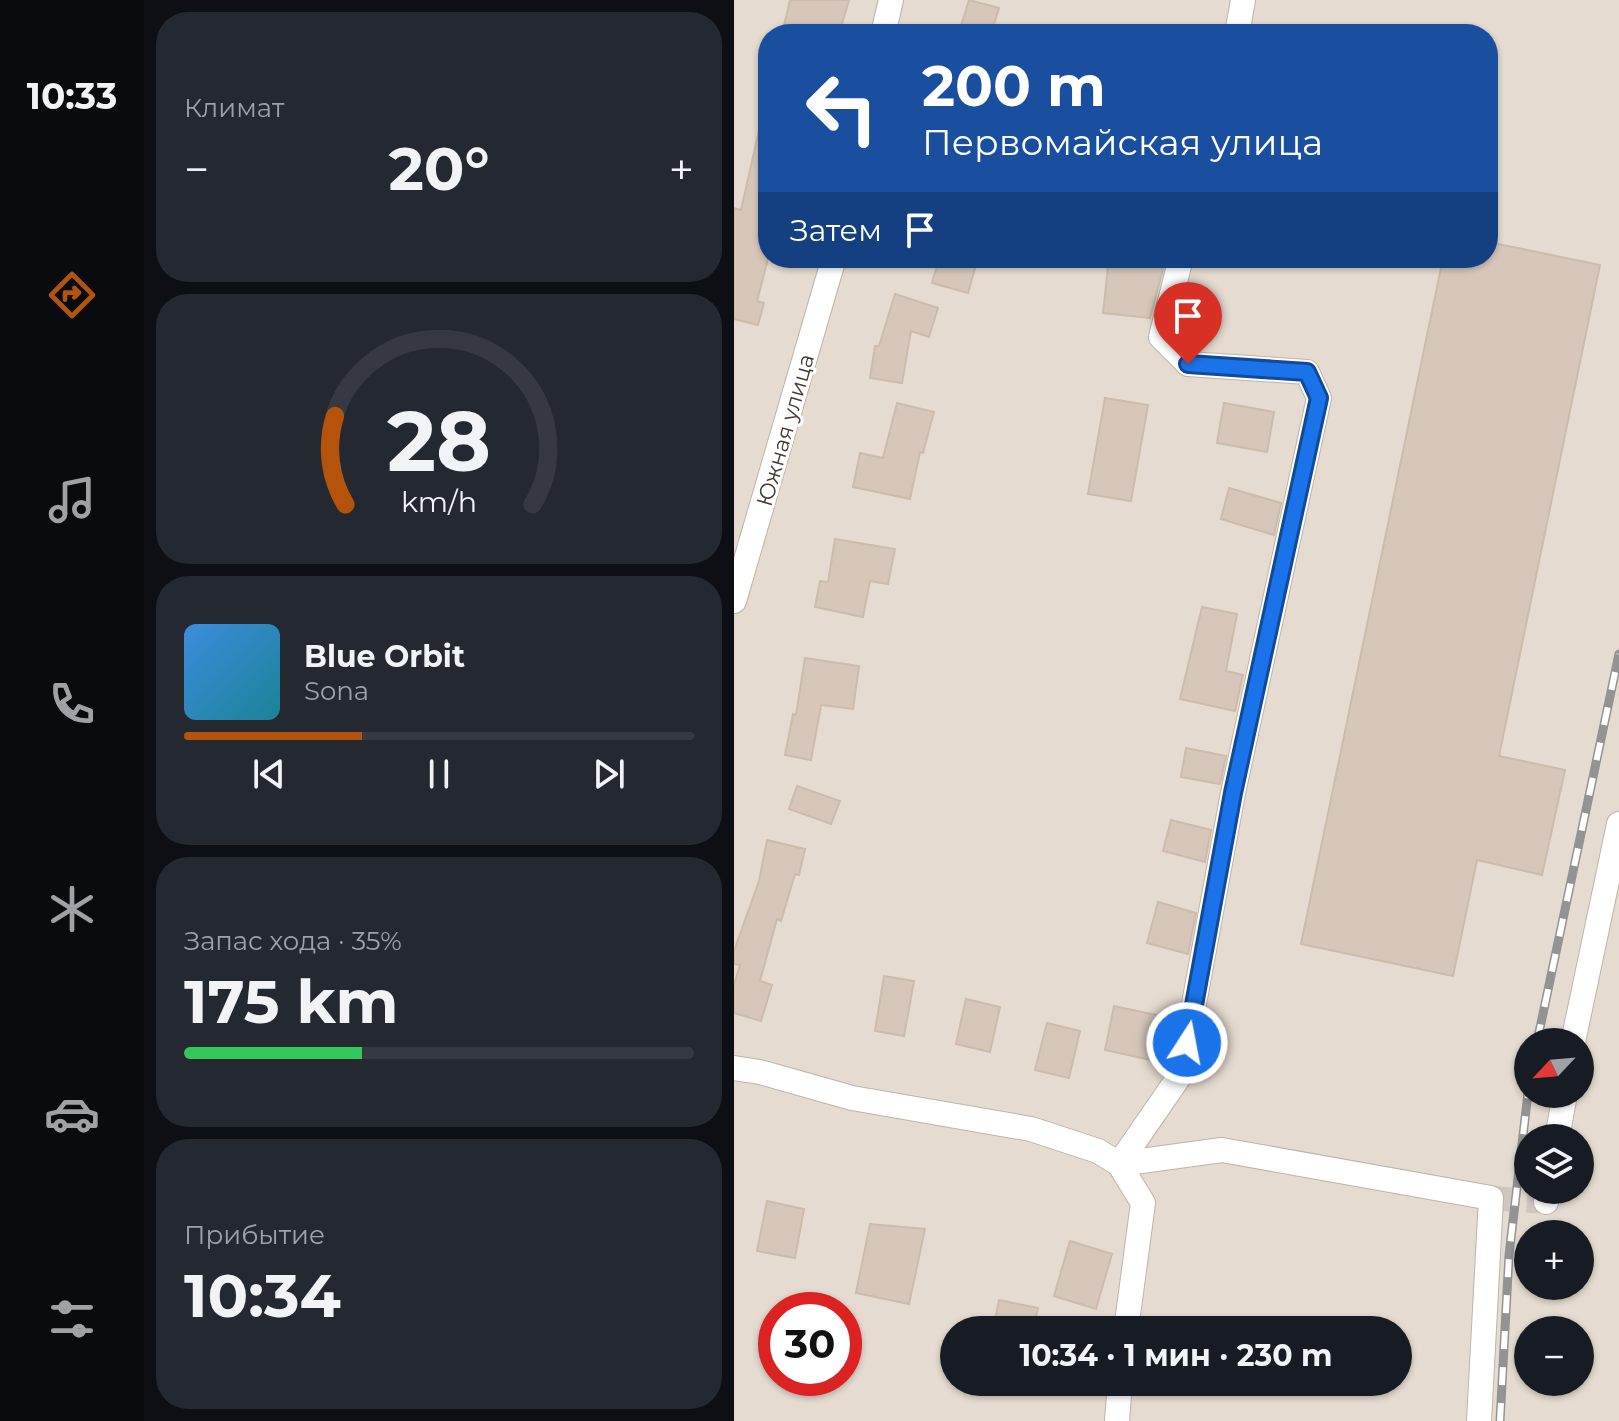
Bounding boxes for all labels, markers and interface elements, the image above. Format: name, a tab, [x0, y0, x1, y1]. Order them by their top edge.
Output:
text: 200 m	[922, 52, 1106, 120]
icon: left	[790, 56, 894, 160]
text: 10:33	[27, 74, 117, 118]
text: Климат	[184, 92, 284, 124]
text: Первомайская улица	[922, 120, 1323, 164]
text: 20°	[388, 132, 490, 205]
text: −	[184, 142, 209, 196]
text: +	[669, 142, 694, 196]
icon: arrive	[898, 208, 942, 252]
text: Затем	[790, 212, 882, 249]
icon: directions	[44, 267, 100, 323]
pin	[1154, 282, 1222, 364]
icon: arrive	[1166, 294, 1210, 338]
street label: Южная улица	[751, 351, 820, 510]
text: 28	[387, 389, 491, 491]
icon: music	[44, 472, 100, 528]
text: km/h	[401, 484, 477, 519]
text: Blue Orbit	[304, 638, 465, 675]
text: Sona	[304, 675, 369, 707]
icon: phone	[44, 676, 100, 732]
icon: previous	[247, 752, 291, 796]
icon: pause	[417, 752, 461, 796]
icon: next	[587, 752, 631, 796]
icon: climate	[44, 881, 100, 937]
text: Запас хода · 35%	[184, 925, 402, 957]
text: 175 km	[184, 965, 398, 1038]
position arrow	[1145, 1001, 1229, 1085]
north arrow	[1514, 1028, 1594, 1108]
map controls	[1514, 1028, 1594, 1396]
icon: car	[44, 1086, 100, 1142]
button: layers	[1514, 1124, 1594, 1204]
text: Прибытие	[184, 1219, 325, 1251]
button: +	[1514, 1220, 1594, 1300]
text: 10:34	[184, 1259, 341, 1332]
icon: filters	[44, 1291, 100, 1347]
speed limit sign: 30	[758, 1292, 862, 1396]
button: −	[1514, 1316, 1594, 1396]
text: 10:34 · 1 мин · 230 m	[1019, 1337, 1333, 1374]

